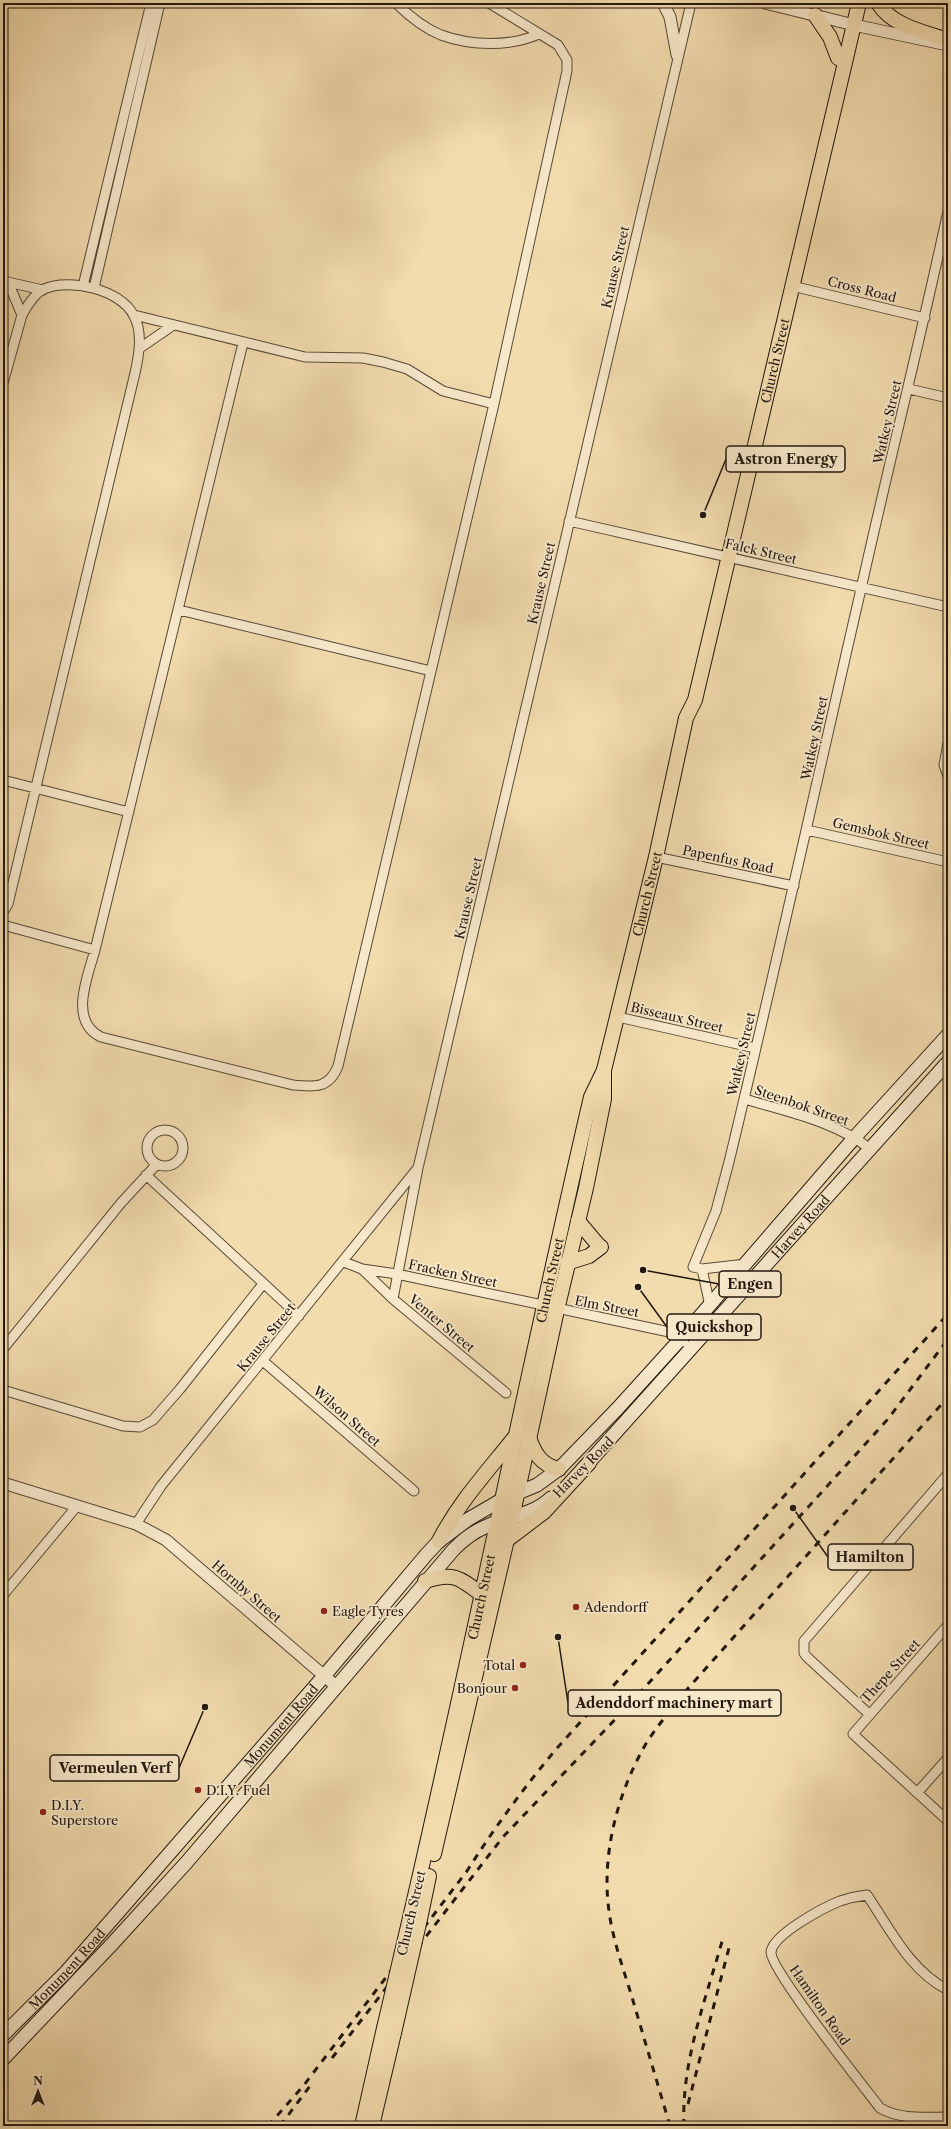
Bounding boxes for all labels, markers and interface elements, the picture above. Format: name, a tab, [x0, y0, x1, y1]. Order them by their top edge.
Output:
street label: Krause Street	[598, 224, 632, 310]
street label: Cross Road	[826, 273, 898, 305]
street label: Church Street	[757, 316, 793, 405]
street label: Watkey Street	[869, 378, 905, 467]
callout: Astron Energy	[726, 446, 845, 472]
text: Astron Energy	[733, 450, 838, 468]
street label: Falck Street	[724, 535, 799, 567]
street label: Krause Street	[524, 540, 558, 626]
street label: Watkey Street	[797, 694, 831, 783]
street label: Gemsbok Street	[831, 814, 931, 852]
street label: Papenfus Road	[681, 842, 775, 876]
street label: Church Street	[629, 850, 665, 938]
street label: Krause Street	[451, 855, 485, 941]
street label: Bisseaux Street	[629, 999, 725, 1035]
street label: Watkey Street	[723, 1010, 759, 1099]
street label: Steenbok Street	[753, 1081, 852, 1129]
street label: Harvey Road	[768, 1192, 833, 1262]
street label: Church Street	[532, 1236, 567, 1324]
street label: Fracken Street	[407, 1256, 499, 1290]
callout: Engen	[719, 1271, 781, 1297]
text: Engen	[727, 1275, 773, 1293]
street label: Venter Street	[405, 1290, 478, 1355]
street label: Elm Street	[573, 1292, 641, 1320]
street label: Krause Street	[233, 1299, 299, 1375]
callout: Quickshop	[667, 1314, 761, 1340]
text: Quickshop	[675, 1318, 753, 1336]
street label: Wilson Street	[309, 1382, 384, 1450]
street label: Harvey Road	[549, 1433, 617, 1501]
callout: Hamilton	[828, 1544, 913, 1570]
text: Hamilton	[836, 1548, 905, 1566]
street label: Church Street	[464, 1552, 498, 1641]
street label: Hornby Street	[209, 1556, 285, 1626]
place label: Adendorff	[583, 1599, 649, 1615]
marker: Adendorff	[571, 1602, 581, 1612]
place label: Eagle Tyres	[332, 1603, 404, 1619]
marker: Eagle Tyres	[319, 1606, 329, 1616]
street label: Thepe Street	[857, 1635, 923, 1706]
place label: Total	[483, 1657, 515, 1673]
marker: Total	[518, 1660, 528, 1670]
place label: Bonjour	[457, 1680, 508, 1696]
street label: Monument Road	[240, 1681, 321, 1770]
marker: Bonjour	[510, 1683, 520, 1693]
callout: Adenddorf machinery mart	[568, 1690, 781, 1716]
text: Adenddorf machinery mart	[574, 1694, 773, 1712]
callout: Vermeulen Verf	[50, 1755, 179, 1781]
text: Vermeulen Verf	[58, 1759, 174, 1777]
place label: D.I.Y. Fuel	[206, 1782, 270, 1798]
marker: D.I.Y. Fuel	[193, 1785, 203, 1795]
place label: D.I.Y. Superstore	[51, 1797, 118, 1828]
marker: D.I.Y. Superstore	[38, 1807, 48, 1817]
street label: Church Street	[393, 1869, 429, 1957]
street label: Monument Road	[25, 1925, 108, 2013]
street label: Hamilton Road	[786, 1962, 854, 2048]
north arrow	[18, 2071, 58, 2111]
text: N	[33, 2074, 43, 2088]

